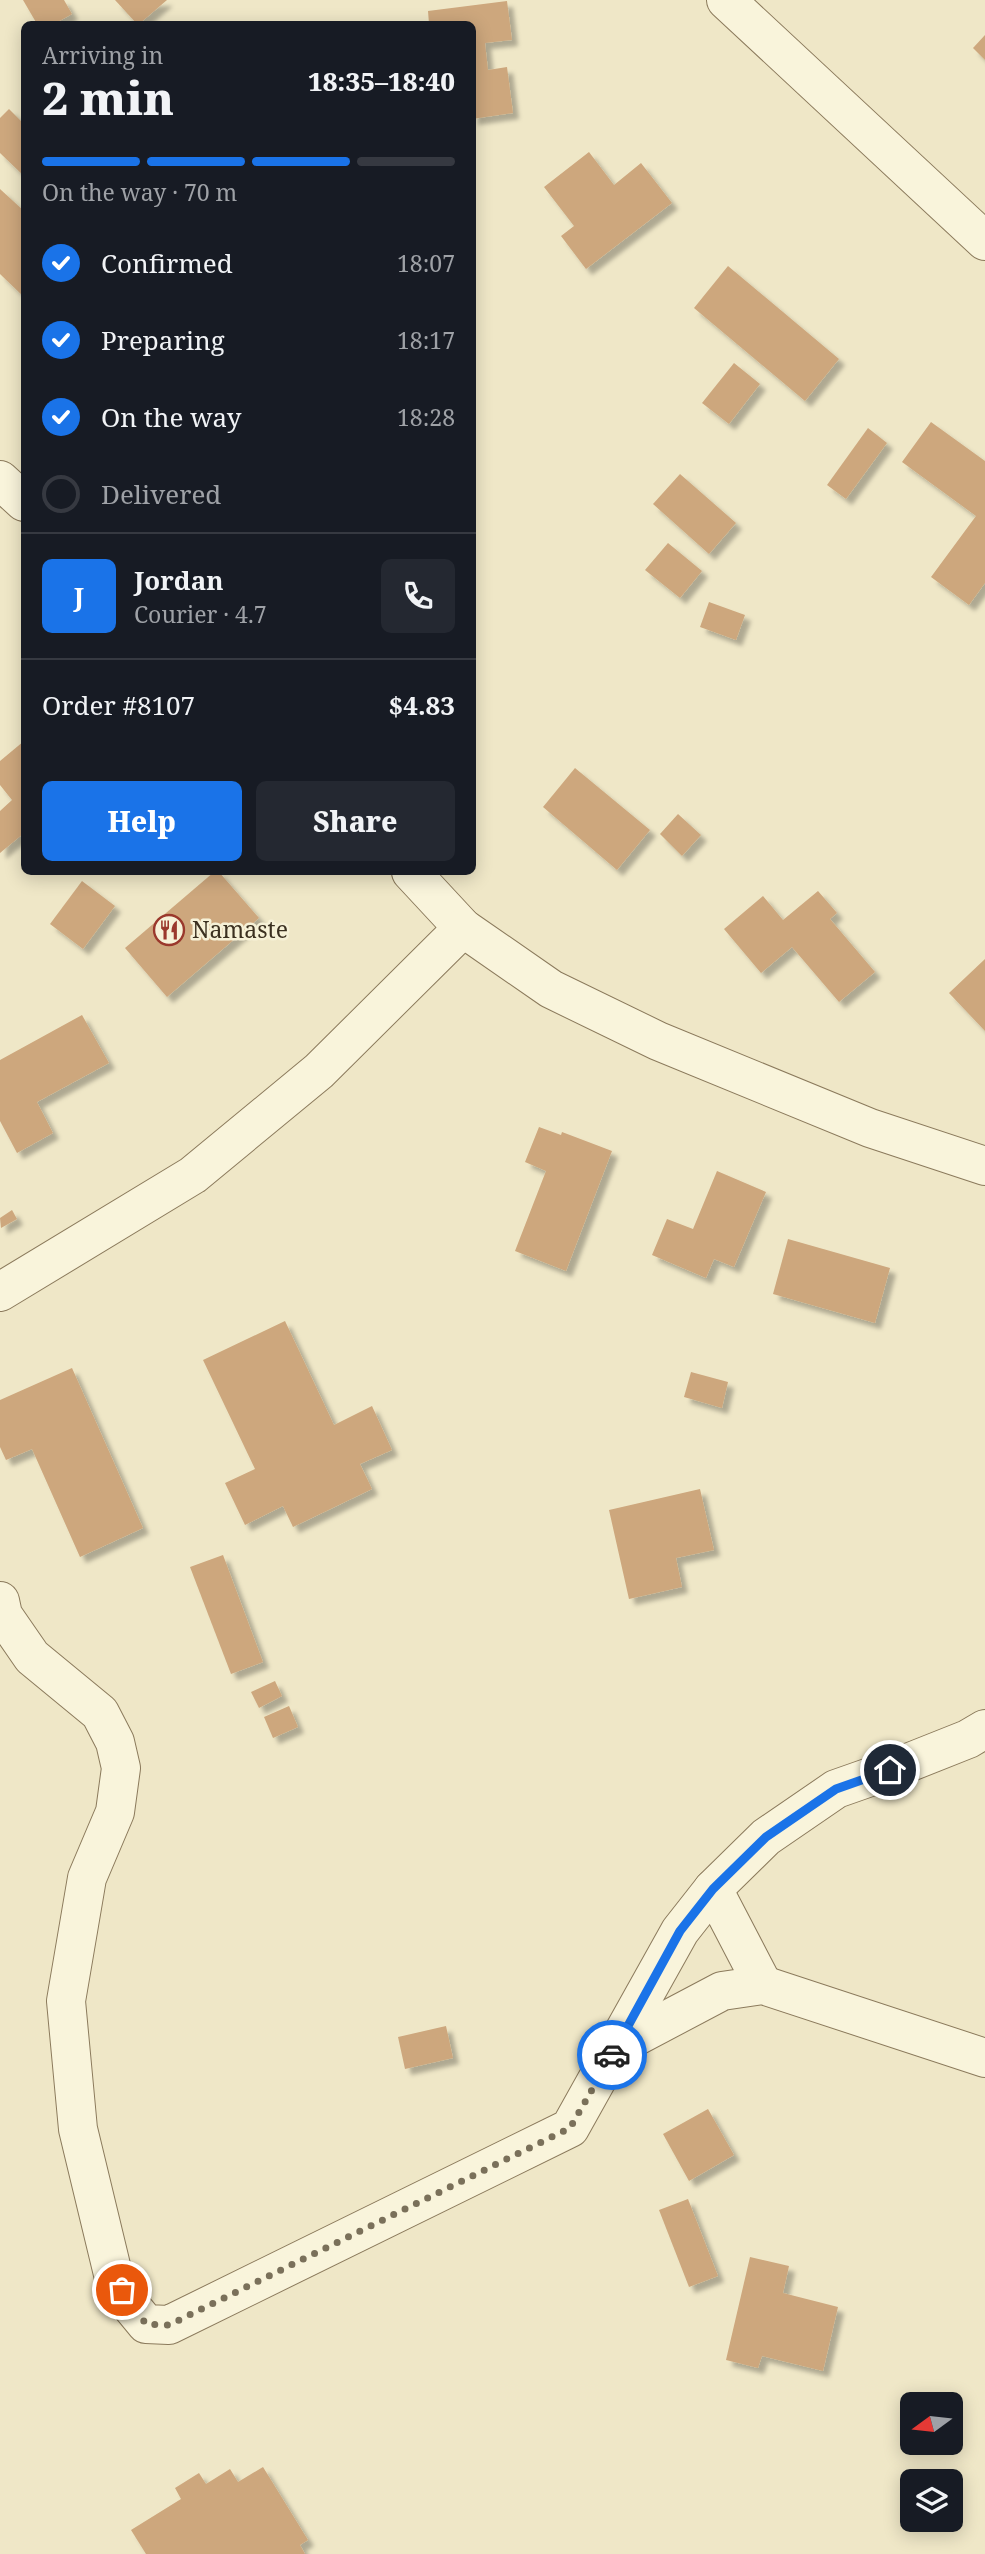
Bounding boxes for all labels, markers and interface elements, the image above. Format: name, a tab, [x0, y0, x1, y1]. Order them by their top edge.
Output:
text: Arriving in	[42, 39, 163, 71]
text: 18:35–18:40	[308, 63, 455, 99]
text: 2 min	[42, 66, 174, 128]
text: On the way · 70 m	[42, 176, 237, 208]
icon: check	[42, 244, 80, 282]
text: Confirmed	[101, 245, 233, 281]
text: 18:07	[397, 247, 455, 279]
icon: check	[42, 321, 80, 359]
text: Preparing	[101, 322, 225, 358]
text: 18:17	[397, 324, 455, 356]
icon: check	[42, 398, 80, 436]
text: On the way	[101, 399, 241, 435]
text: 18:28	[397, 401, 455, 433]
text: Delivered	[101, 476, 221, 512]
button: phone	[381, 559, 455, 633]
text: Jordan	[134, 562, 224, 598]
text: J	[74, 578, 84, 614]
text: Courier · 4.7	[134, 598, 267, 630]
text: Order #8107	[42, 687, 195, 723]
text: $4.83	[389, 687, 455, 723]
button: Help	[42, 781, 242, 861]
button: Share	[256, 781, 455, 861]
restaurant icon: Namaste	[152, 913, 186, 947]
place label: Namaste	[192, 913, 288, 945]
pin	[860, 1740, 920, 1800]
icon: home	[871, 1751, 909, 1789]
courier	[577, 2020, 647, 2090]
icon: car	[593, 2036, 631, 2074]
pin	[92, 2260, 152, 2320]
icon: bag	[103, 2271, 141, 2309]
north arrow	[900, 2392, 962, 2455]
map controls	[900, 2392, 963, 2532]
button: layers	[900, 2469, 963, 2532]

